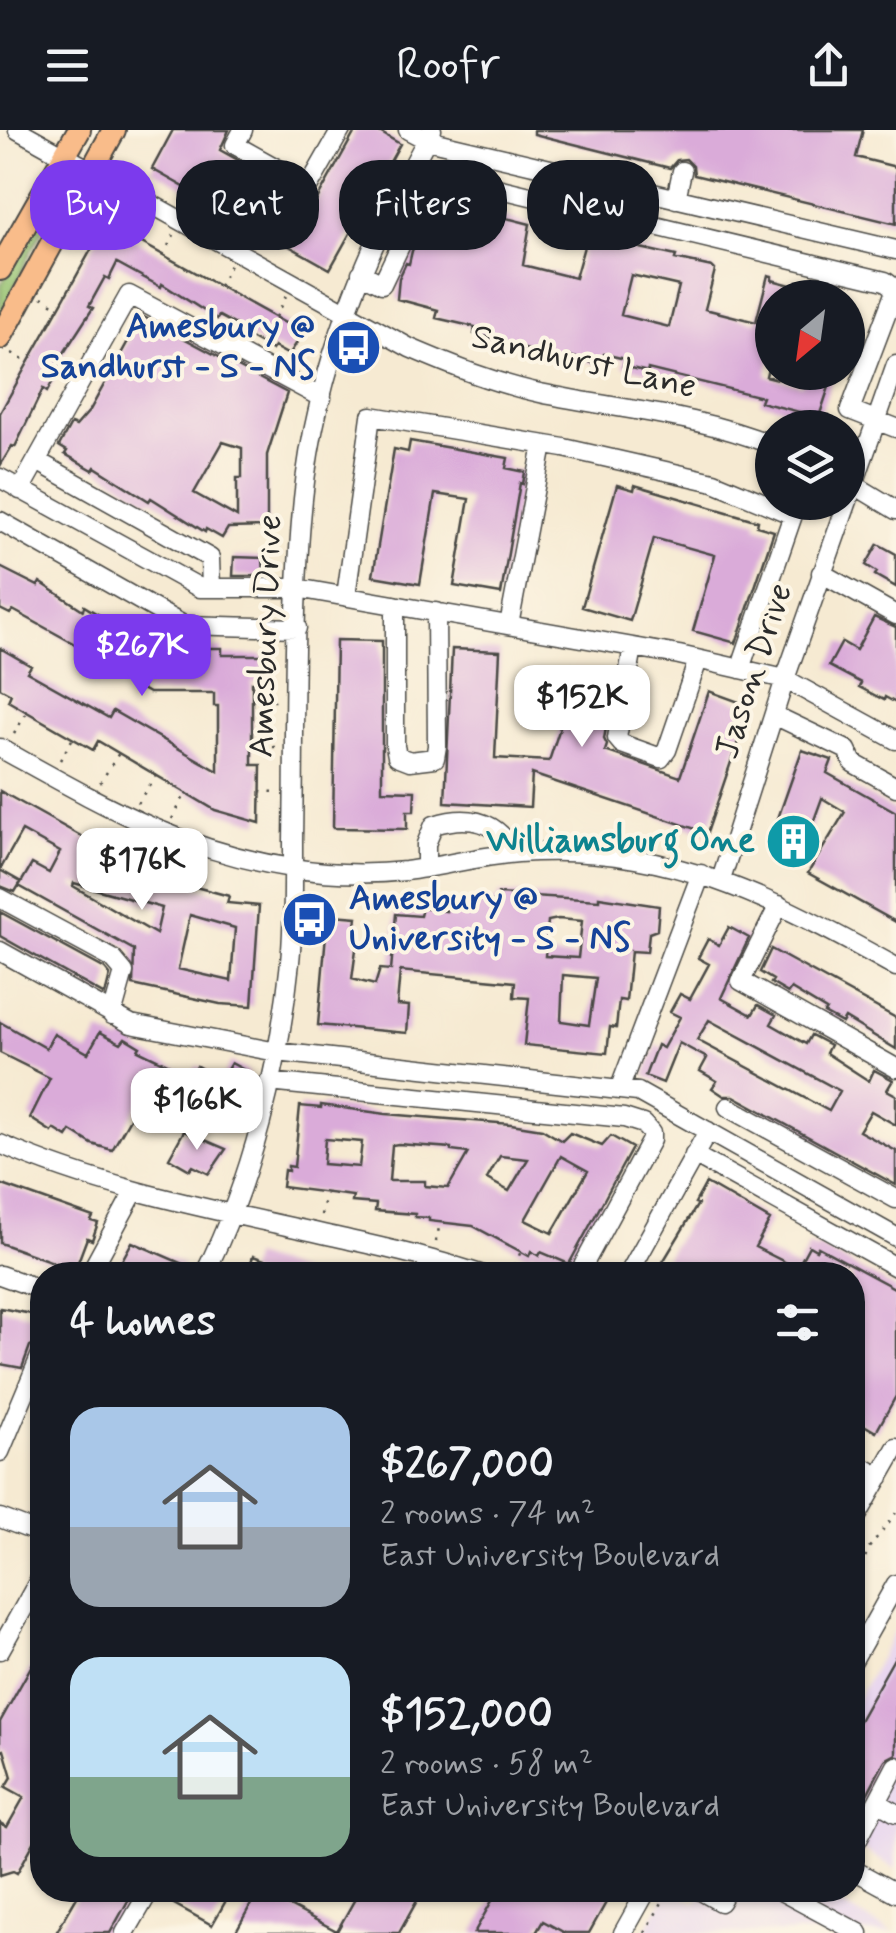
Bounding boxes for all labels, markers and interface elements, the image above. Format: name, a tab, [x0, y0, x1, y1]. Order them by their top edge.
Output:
text: Roofr	[396, 36, 500, 95]
icon: menu	[40, 38, 95, 93]
icon: share	[801, 38, 856, 93]
chip: Buy	[30, 160, 156, 250]
chip: Rent	[176, 160, 319, 250]
chip: Filters	[339, 160, 507, 250]
chip: New	[527, 160, 659, 250]
north arrow	[755, 280, 865, 390]
map controls	[755, 280, 865, 520]
place label: Amesbury @ Sandhurst - S - NS	[41, 304, 315, 390]
street label: Sandhurst Lane	[467, 314, 701, 410]
bus stop icon: Amesbury @ Sandhurst - S - NS	[324, 317, 384, 377]
button: layers	[755, 410, 865, 520]
street label: Amesbury Drive	[239, 514, 293, 758]
street label: Jason Drive	[704, 577, 804, 765]
pin: $267K	[72, 614, 212, 699]
text: $267K	[96, 625, 188, 667]
pin: $152K	[512, 665, 652, 750]
text: $152K	[536, 676, 628, 718]
building icon: Williamsburg One	[764, 811, 824, 871]
place label: Williamsburg One	[486, 818, 755, 869]
pin: $176K	[72, 828, 212, 913]
text: $176K	[99, 839, 185, 881]
place label: Amesbury @ University - S - NS	[349, 876, 631, 962]
bus stop icon: Amesbury @ University - S - NS	[280, 889, 340, 949]
pin: $166K	[127, 1068, 267, 1153]
text: $166K	[153, 1079, 241, 1121]
text: 4 homes	[70, 1295, 216, 1350]
icon: filters	[770, 1295, 825, 1350]
text: $267,000	[380, 1438, 554, 1493]
icon: home	[150, 1447, 270, 1567]
text: 2 rooms · 74 m²	[380, 1493, 595, 1535]
text: East University Boulevard	[380, 1535, 720, 1577]
text: $152,000	[380, 1688, 553, 1743]
icon: home	[150, 1697, 270, 1817]
text: 2 rooms · 58 m²	[380, 1743, 593, 1785]
text: East University Boulevard	[380, 1785, 720, 1827]

